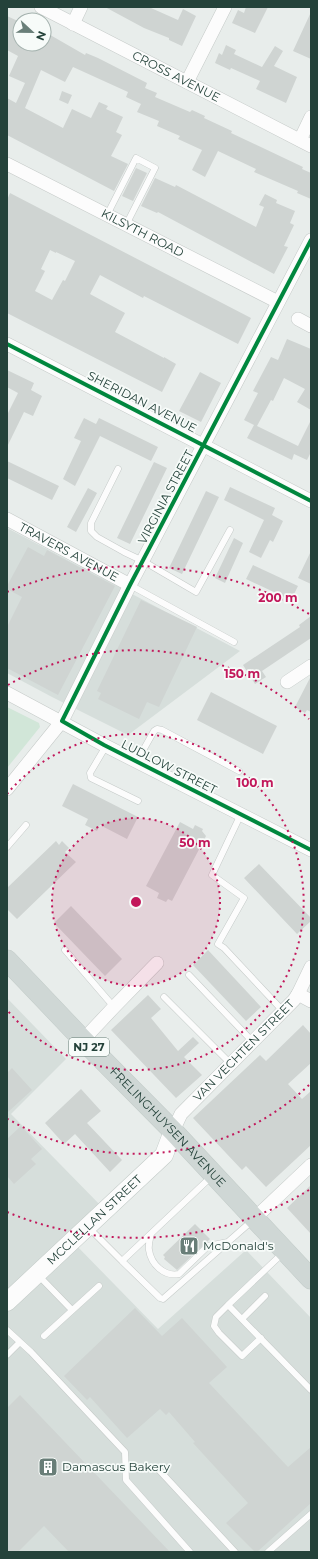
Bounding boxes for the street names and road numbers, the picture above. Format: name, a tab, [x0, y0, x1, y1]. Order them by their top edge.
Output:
street label: CROSS AVENUE	[130, 47, 223, 105]
street label: KILSYTH ROAD	[99, 205, 187, 260]
street label: SHERIDAN AVENUE	[85, 368, 199, 436]
street label: VIRGINIA STREET	[134, 447, 197, 546]
street label: TRAVERS AVENUE	[16, 519, 121, 584]
street label: LUDLOW STREET	[119, 736, 220, 797]
street label: VAN VECHTEN STREET	[190, 996, 297, 1104]
road number: NJ 27	[69, 1038, 109, 1056]
street label: FRELINGHUYSEN AVENUE	[107, 1064, 229, 1190]
street label: MCCLELLAN STREET	[44, 1171, 145, 1268]

